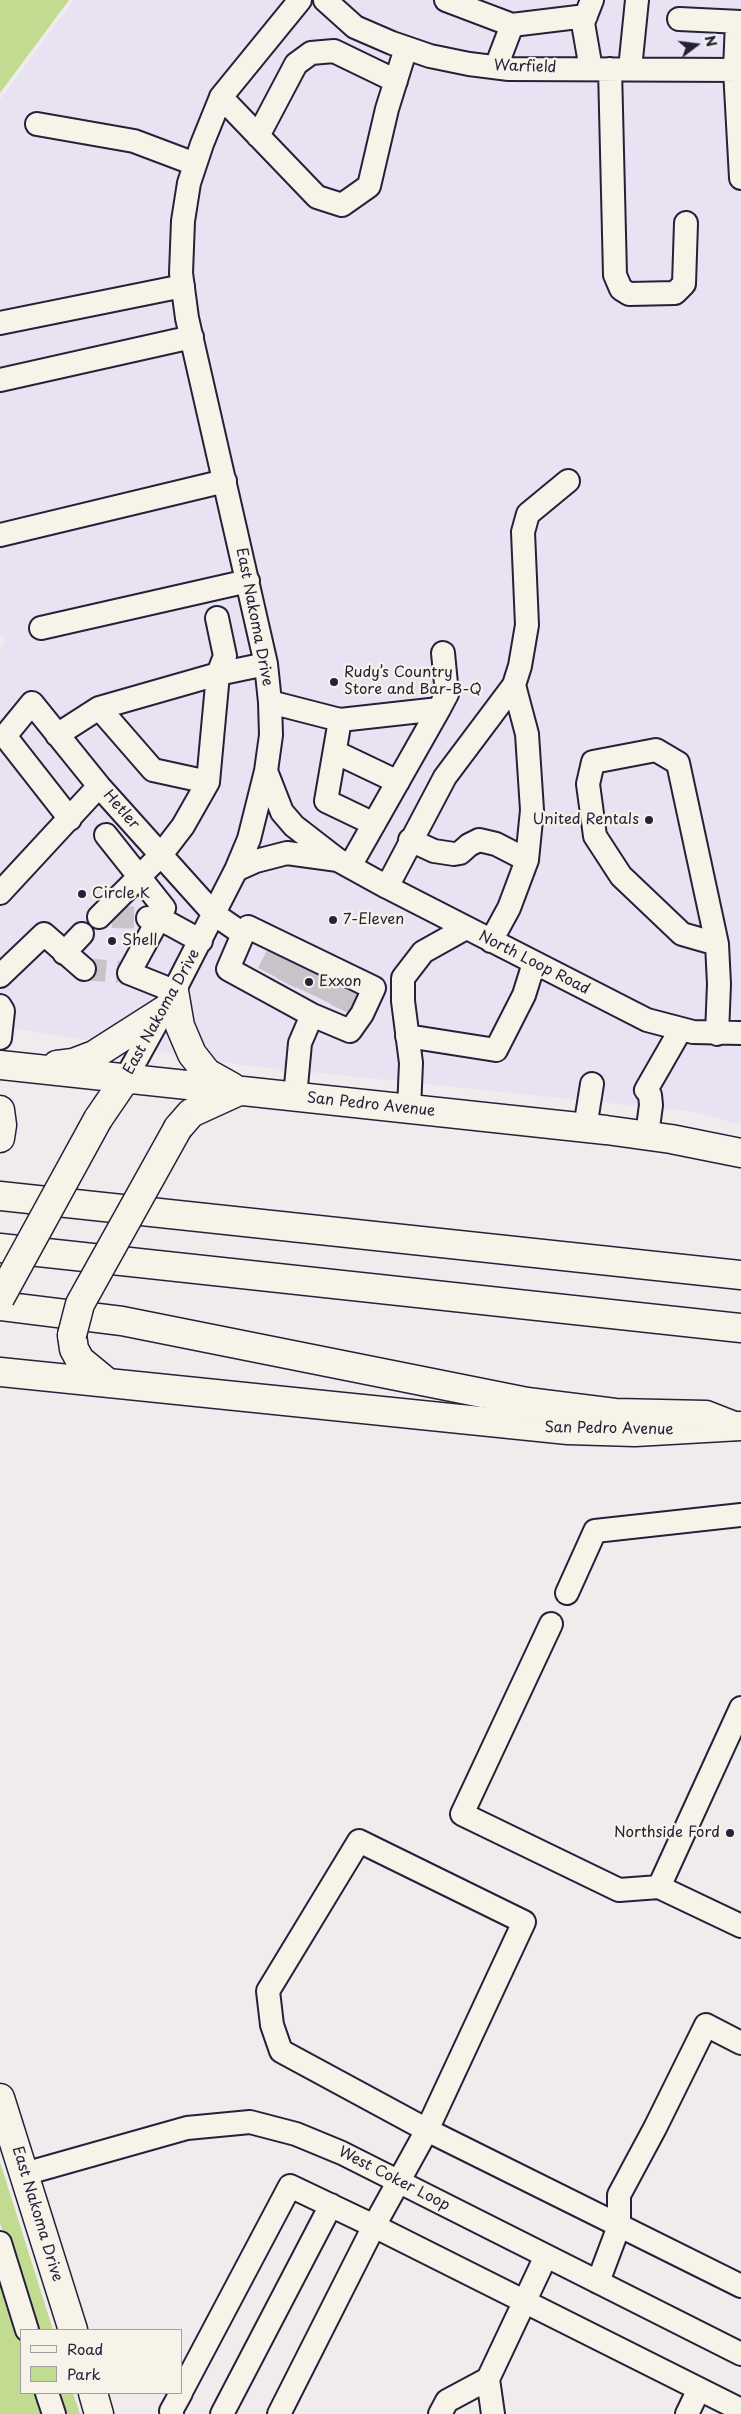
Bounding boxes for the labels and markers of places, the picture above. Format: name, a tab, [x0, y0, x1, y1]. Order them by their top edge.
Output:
place label: Rudy’s Country Store and Bar-B-Q	[344, 664, 482, 699]
marker: Rudy’s Country Store and Bar-B-Q	[328, 676, 340, 688]
place label: United Rentals	[532, 811, 639, 829]
marker: United Rentals	[643, 814, 655, 826]
place label: Circle K	[92, 885, 150, 903]
marker: Circle K	[76, 888, 88, 900]
place label: 7-Eleven	[343, 911, 404, 929]
marker: 7-Eleven	[327, 914, 339, 926]
place label: Shell	[122, 932, 157, 950]
marker: Shell	[106, 935, 118, 947]
place label: Exxon	[319, 973, 362, 991]
marker: Exxon	[303, 976, 315, 988]
place label: Northside Ford	[614, 1824, 720, 1842]
marker: Northside Ford	[724, 1827, 736, 1839]

